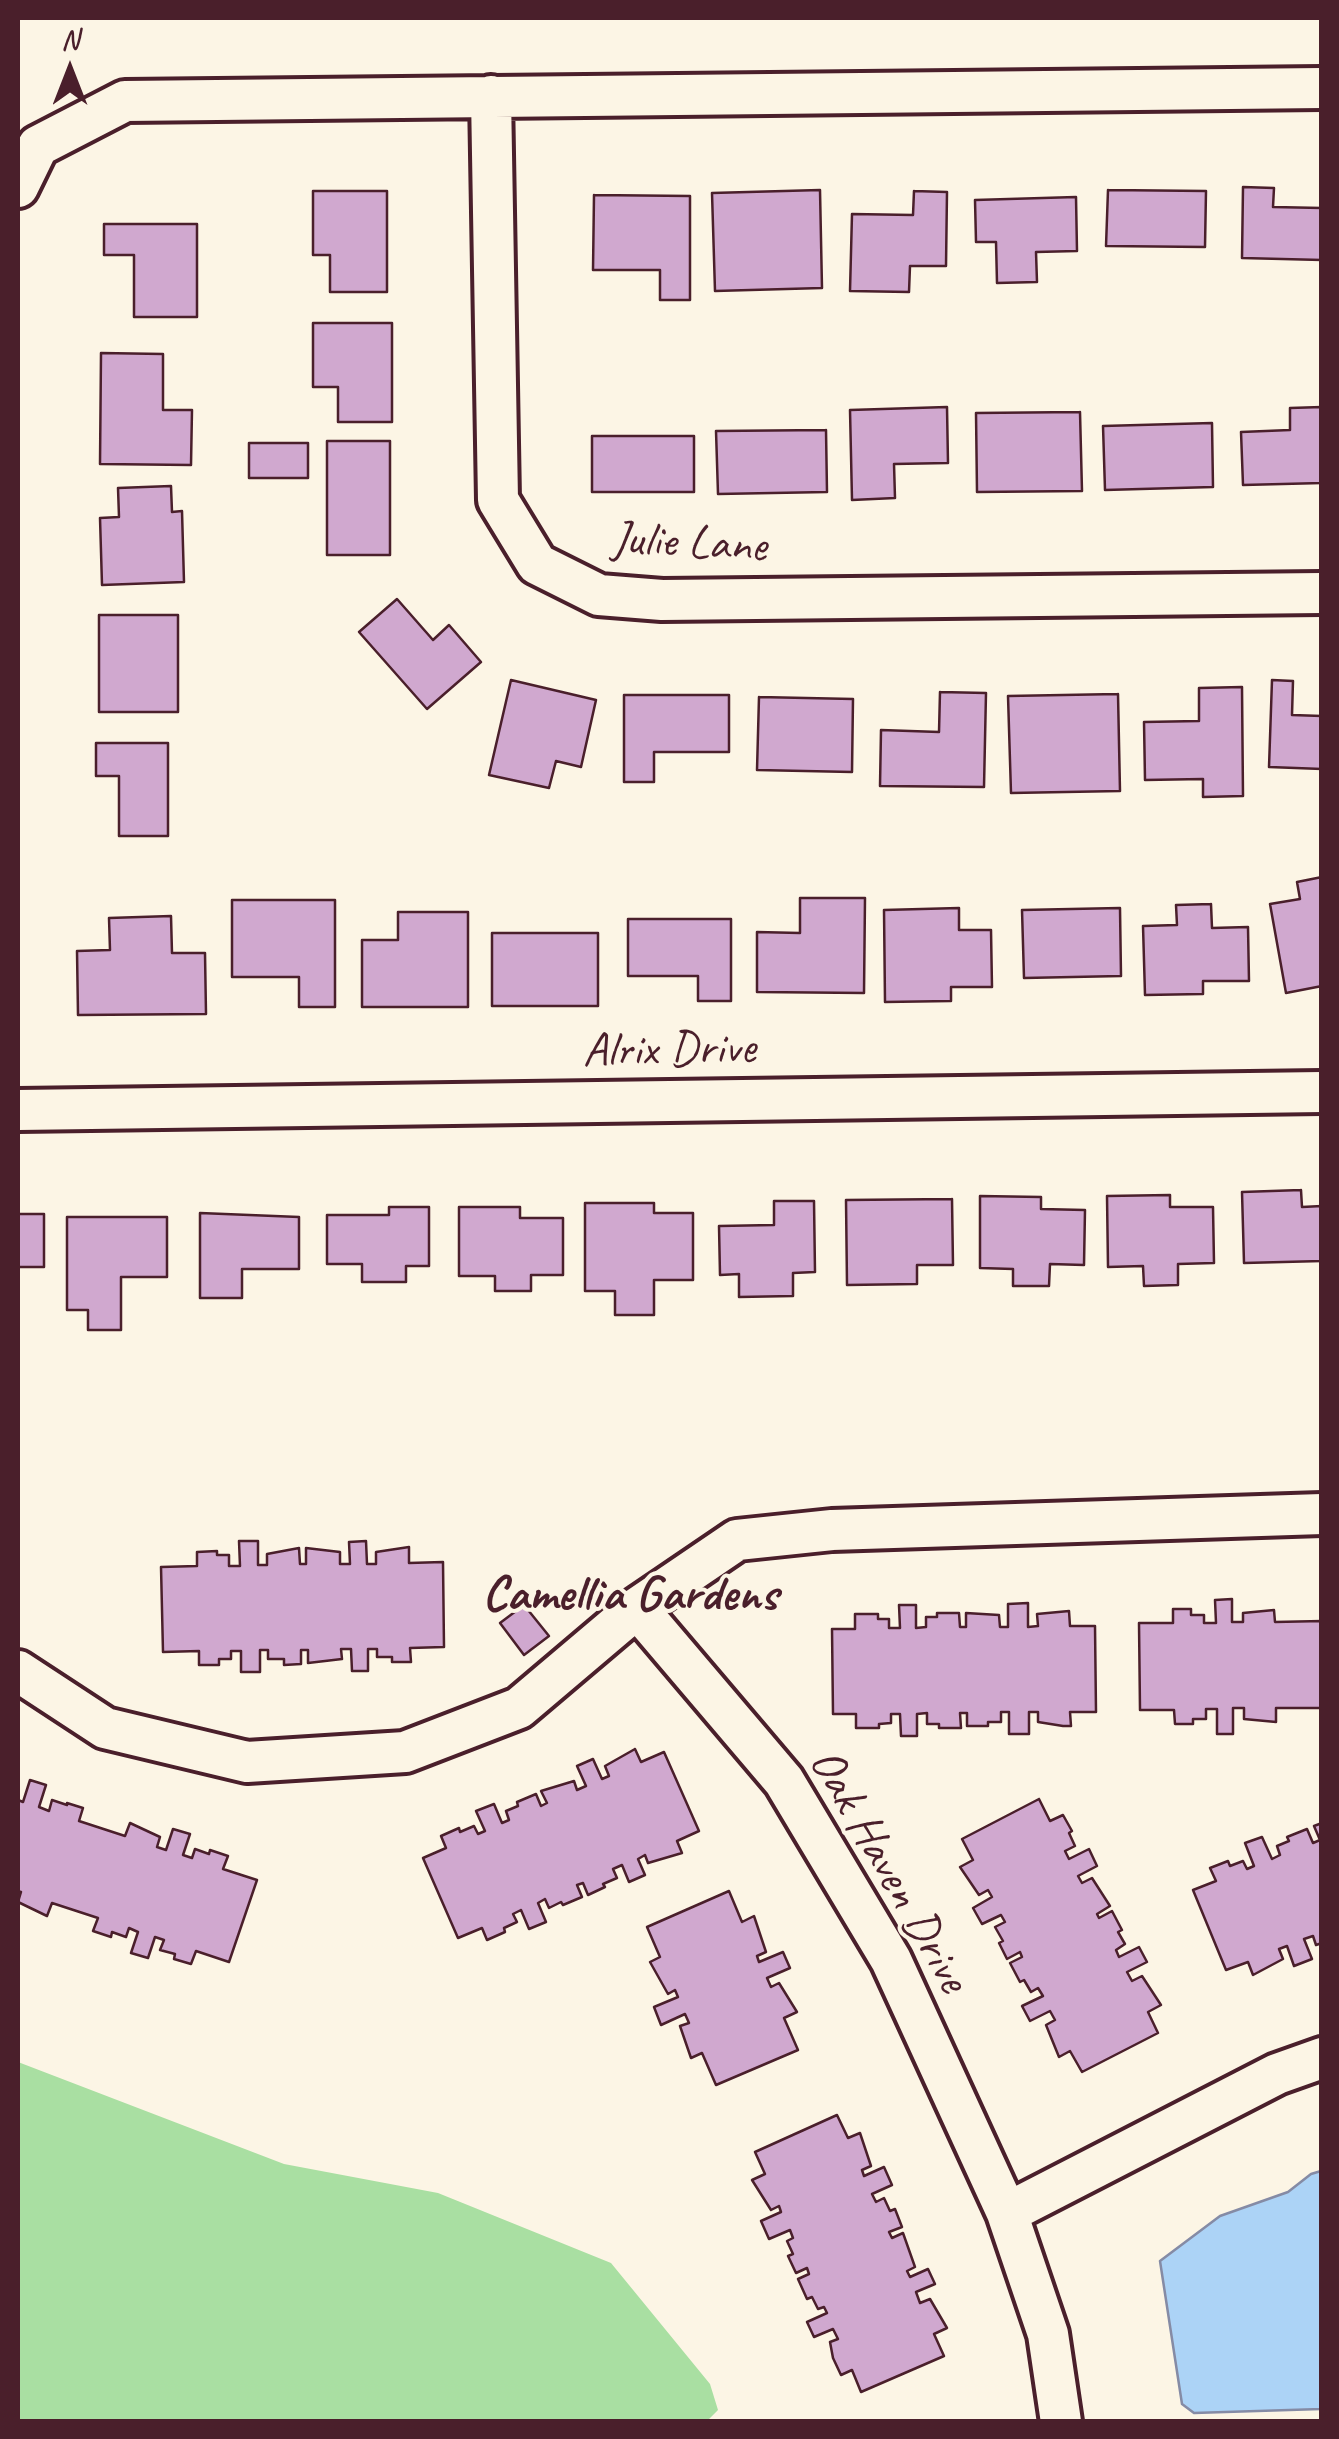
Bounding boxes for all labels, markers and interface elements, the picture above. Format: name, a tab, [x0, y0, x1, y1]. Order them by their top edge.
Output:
north arrow	[20, 20, 120, 120]
text: N	[61, 22, 79, 57]
street label: Julie Lane	[610, 511, 768, 577]
street label: Alrix Drive	[582, 1021, 756, 1081]
district label: Camellia Gardens	[482, 1566, 778, 1626]
street label: Oak Haven Drive	[795, 1739, 981, 2003]

